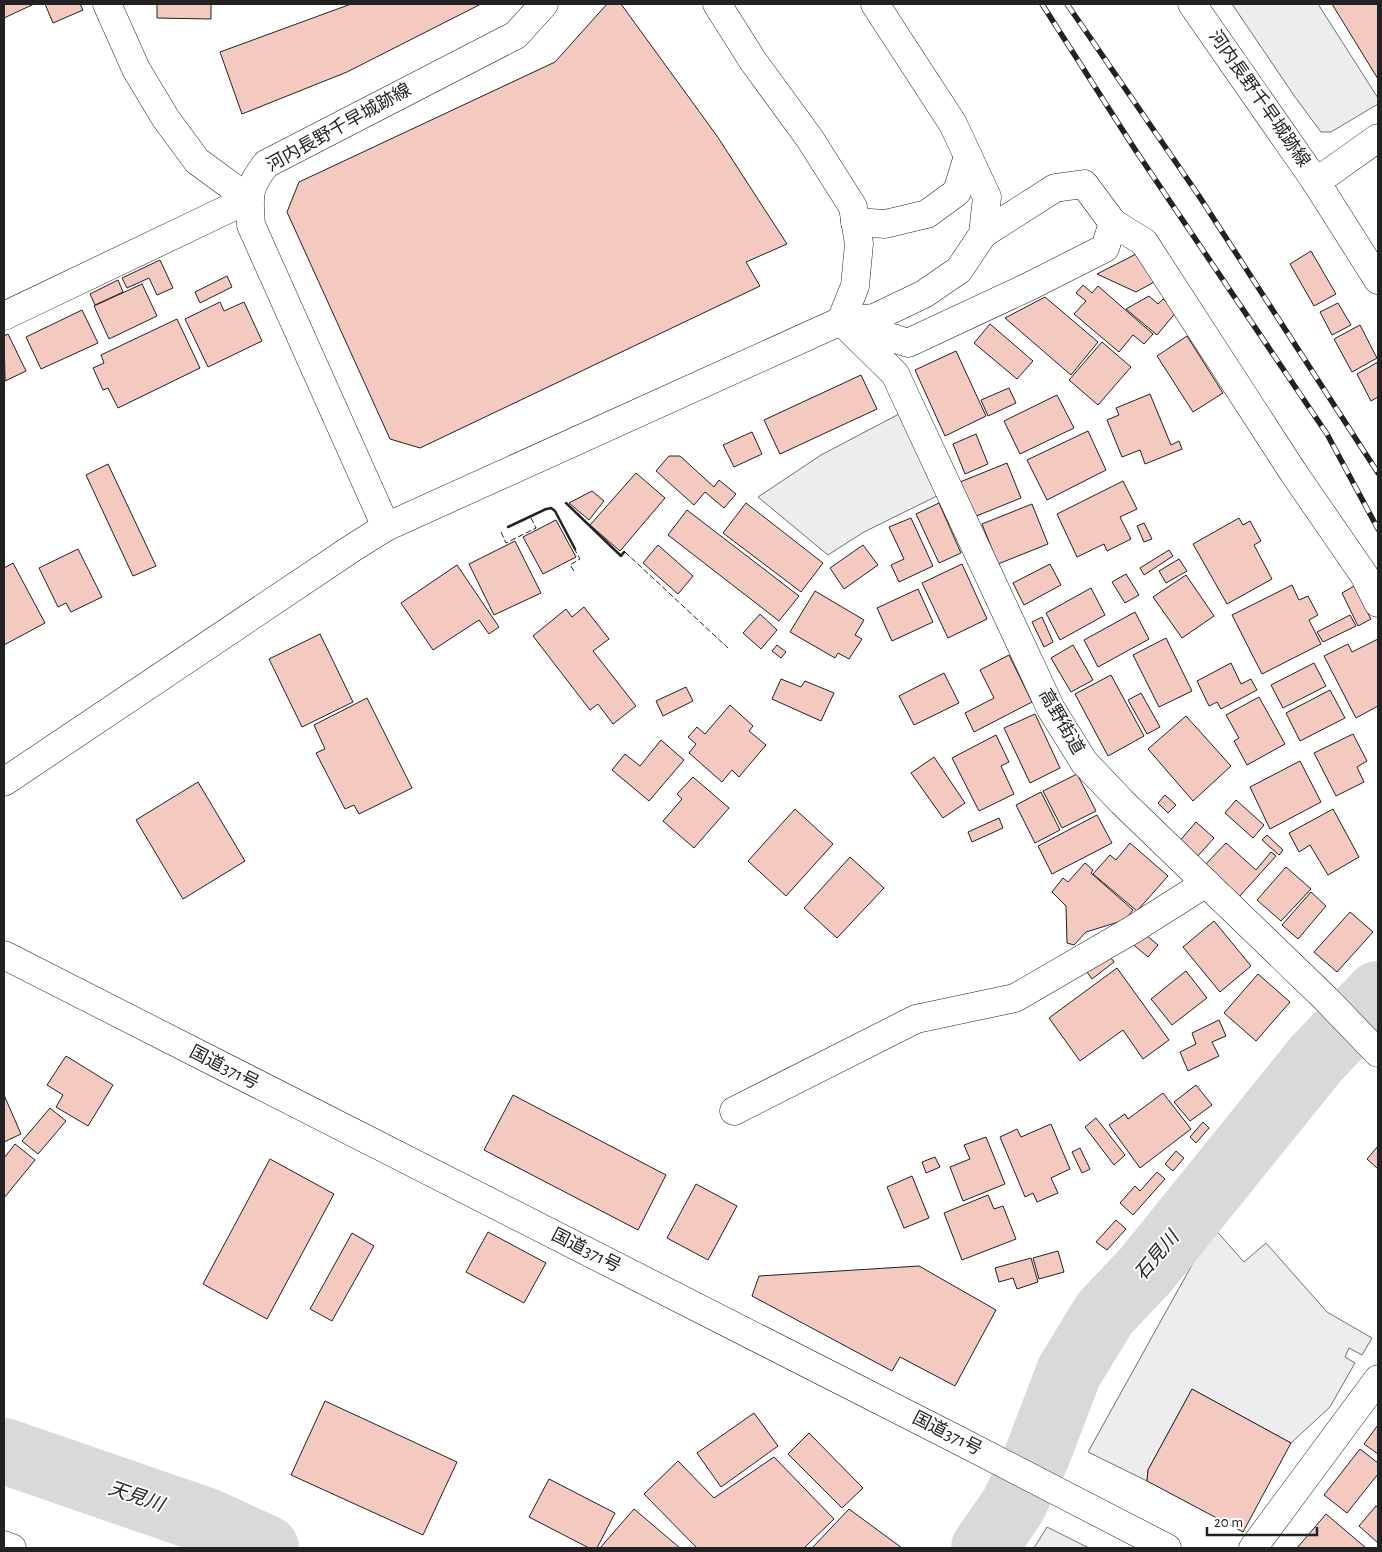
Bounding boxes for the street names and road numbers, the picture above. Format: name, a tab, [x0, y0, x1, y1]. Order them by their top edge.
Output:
street label: 河内長野千早城跡線	[1205, 26, 1314, 171]
street label: 河内長野千早城跡線	[263, 79, 414, 175]
street label: 高野街道	[1035, 685, 1089, 758]
street label: 国道371号	[186, 1041, 262, 1093]
street label: 国道371号	[548, 1224, 624, 1276]
street label: 国道371号	[909, 1407, 985, 1459]

